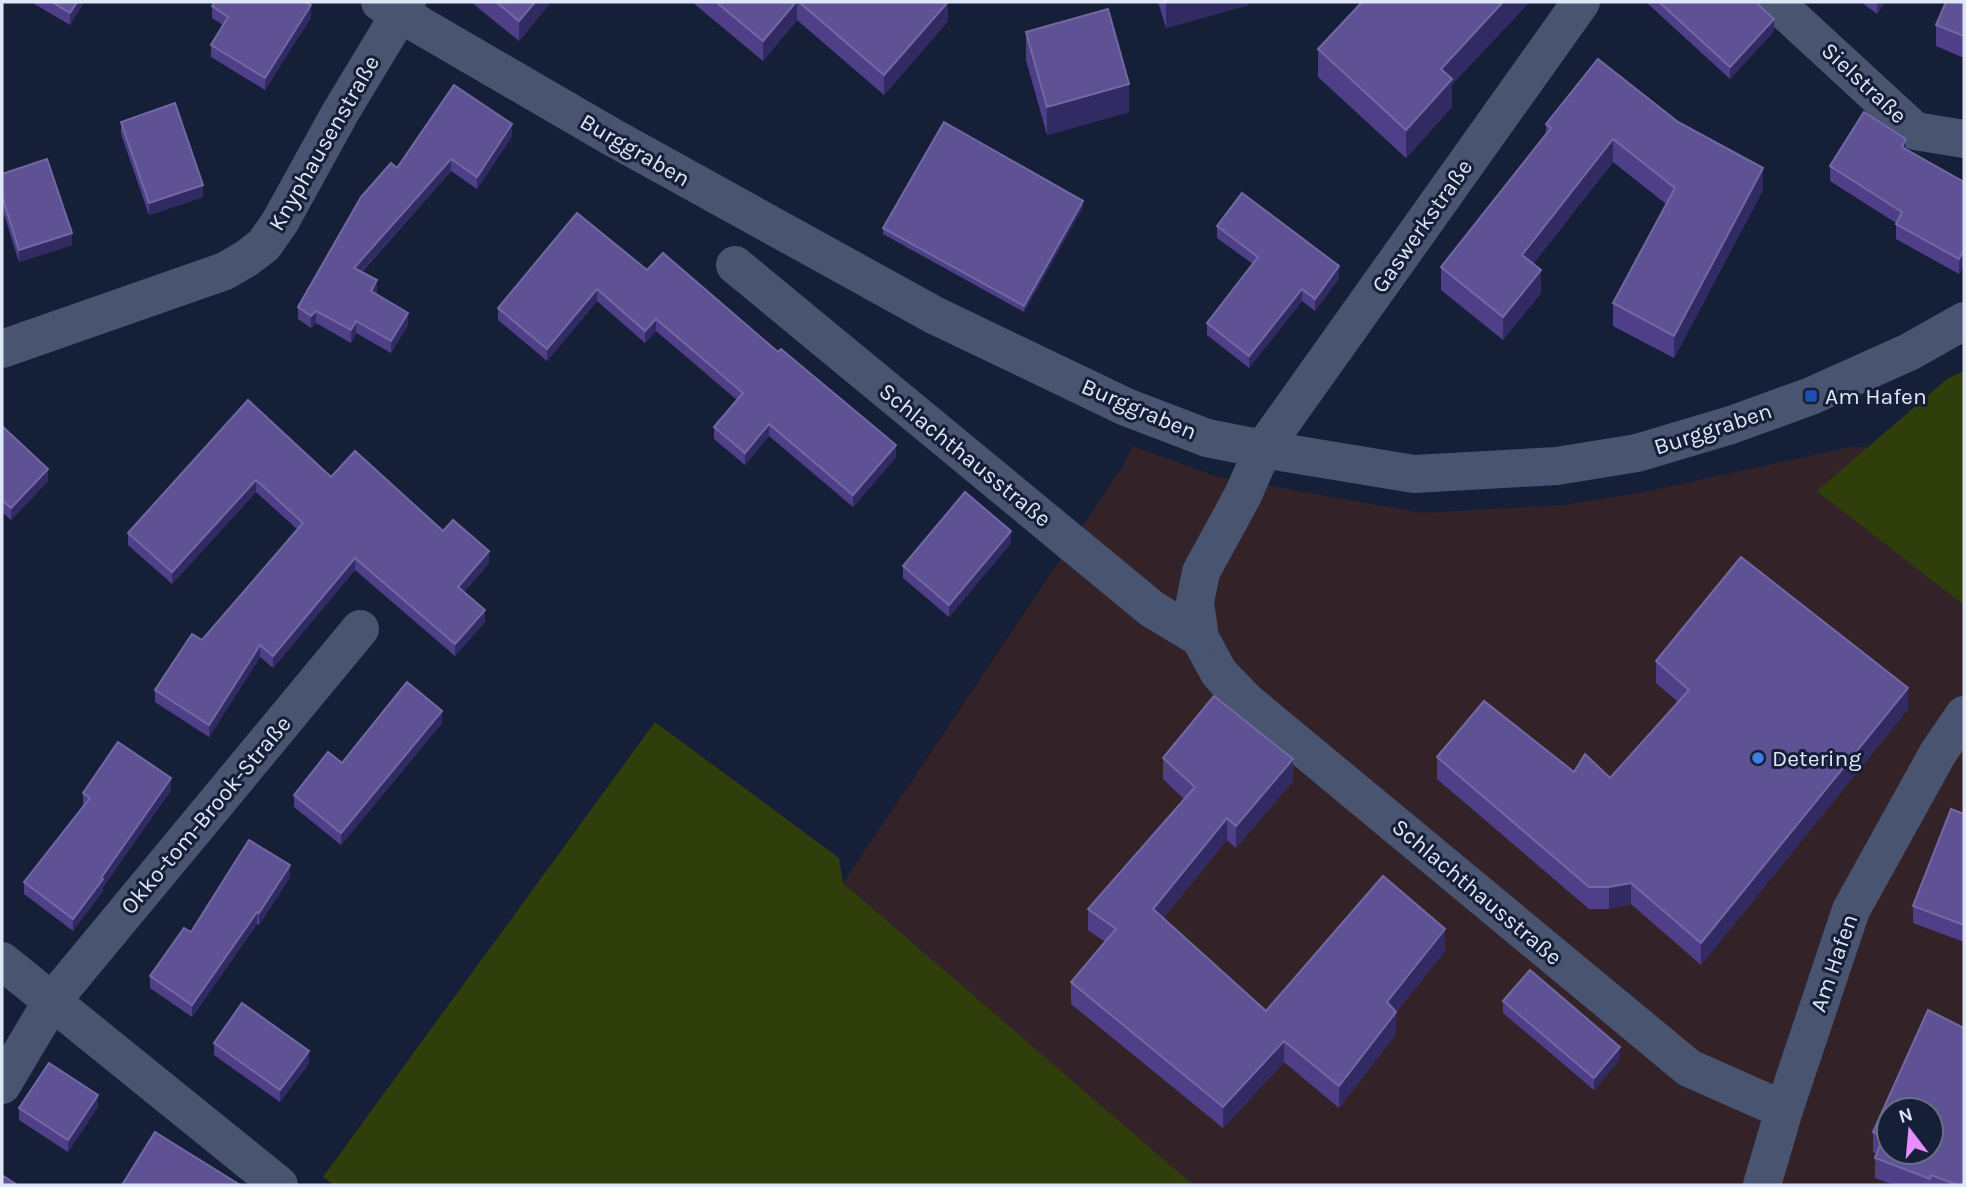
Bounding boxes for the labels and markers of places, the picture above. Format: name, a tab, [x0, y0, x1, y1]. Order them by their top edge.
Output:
place label: Am Hafen	[1825, 383, 1927, 410]
marker: Am Hafen	[1803, 388, 1819, 404]
place label: Detering	[1772, 745, 1861, 772]
marker: Detering	[1750, 750, 1766, 766]

